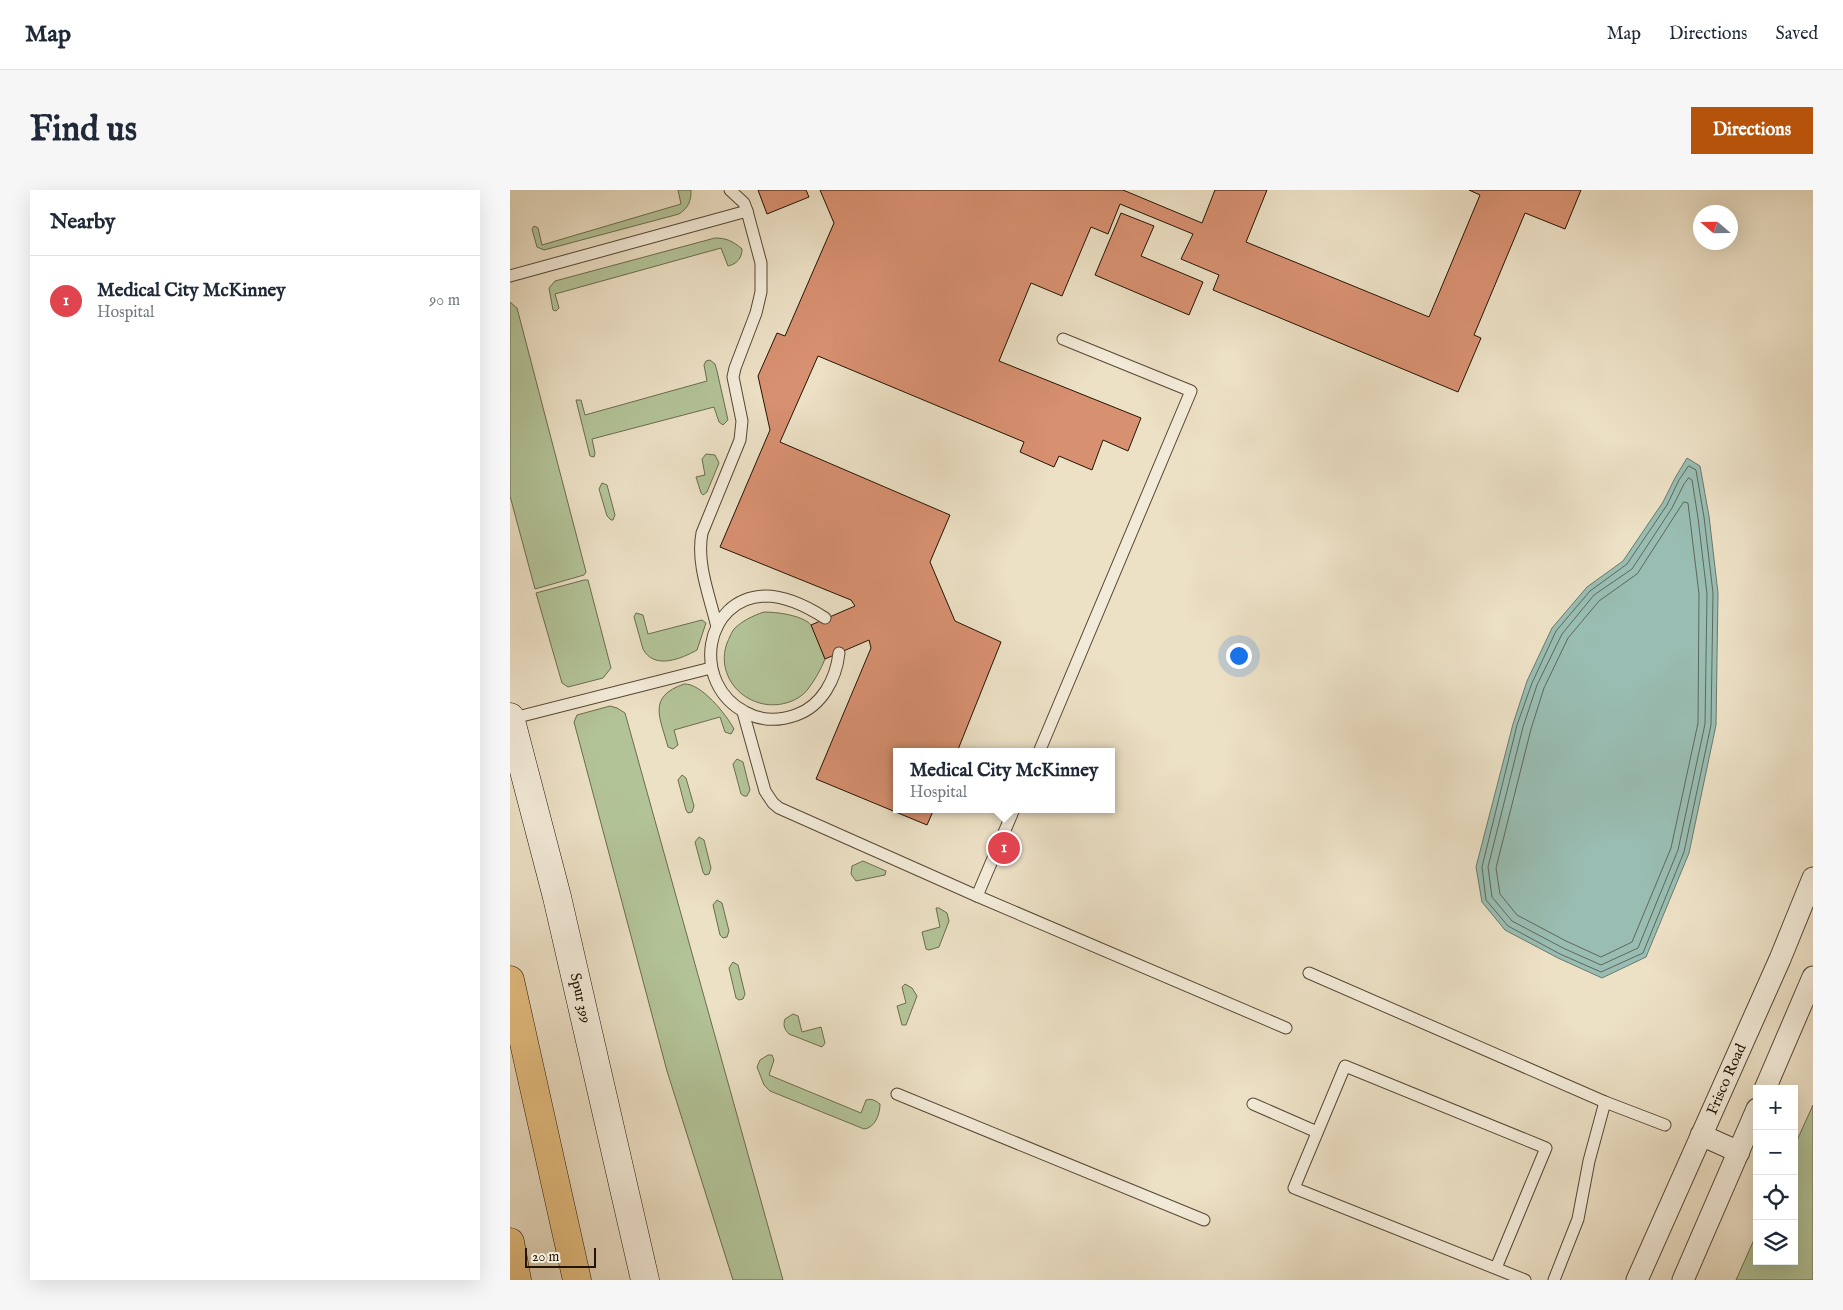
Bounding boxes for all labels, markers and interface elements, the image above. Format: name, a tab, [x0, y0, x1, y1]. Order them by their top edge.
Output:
text: Map	[25, 19, 71, 50]
text: Map	[1607, 23, 1641, 46]
text: Directions	[1669, 23, 1747, 46]
text: Saved	[1775, 23, 1818, 46]
button: Directions	[1691, 107, 1813, 154]
text: Find us	[30, 108, 137, 153]
north arrow	[1693, 205, 1738, 250]
text: Nearby	[50, 209, 115, 236]
text: Medical City McKinney	[97, 279, 286, 303]
text: 1	[63, 291, 69, 311]
text: 90 m	[429, 291, 460, 311]
text: Hospital	[97, 303, 154, 323]
your location	[1226, 643, 1252, 669]
popup	[893, 748, 1115, 813]
text: Medical City McKinney	[910, 759, 1098, 783]
text: Hospital	[910, 783, 967, 803]
pin: 1	[988, 829, 1020, 867]
street label: Spur 399	[566, 971, 596, 1025]
street label: Frisco Road	[1702, 1040, 1751, 1118]
map controls	[1753, 1085, 1798, 1265]
button: +	[1753, 1085, 1798, 1130]
button: −	[1753, 1130, 1798, 1175]
button: locate	[1753, 1175, 1798, 1220]
button: layers	[1753, 1220, 1798, 1265]
scale bar	[525, 1245, 596, 1268]
text: 20 m	[532, 1248, 559, 1266]

